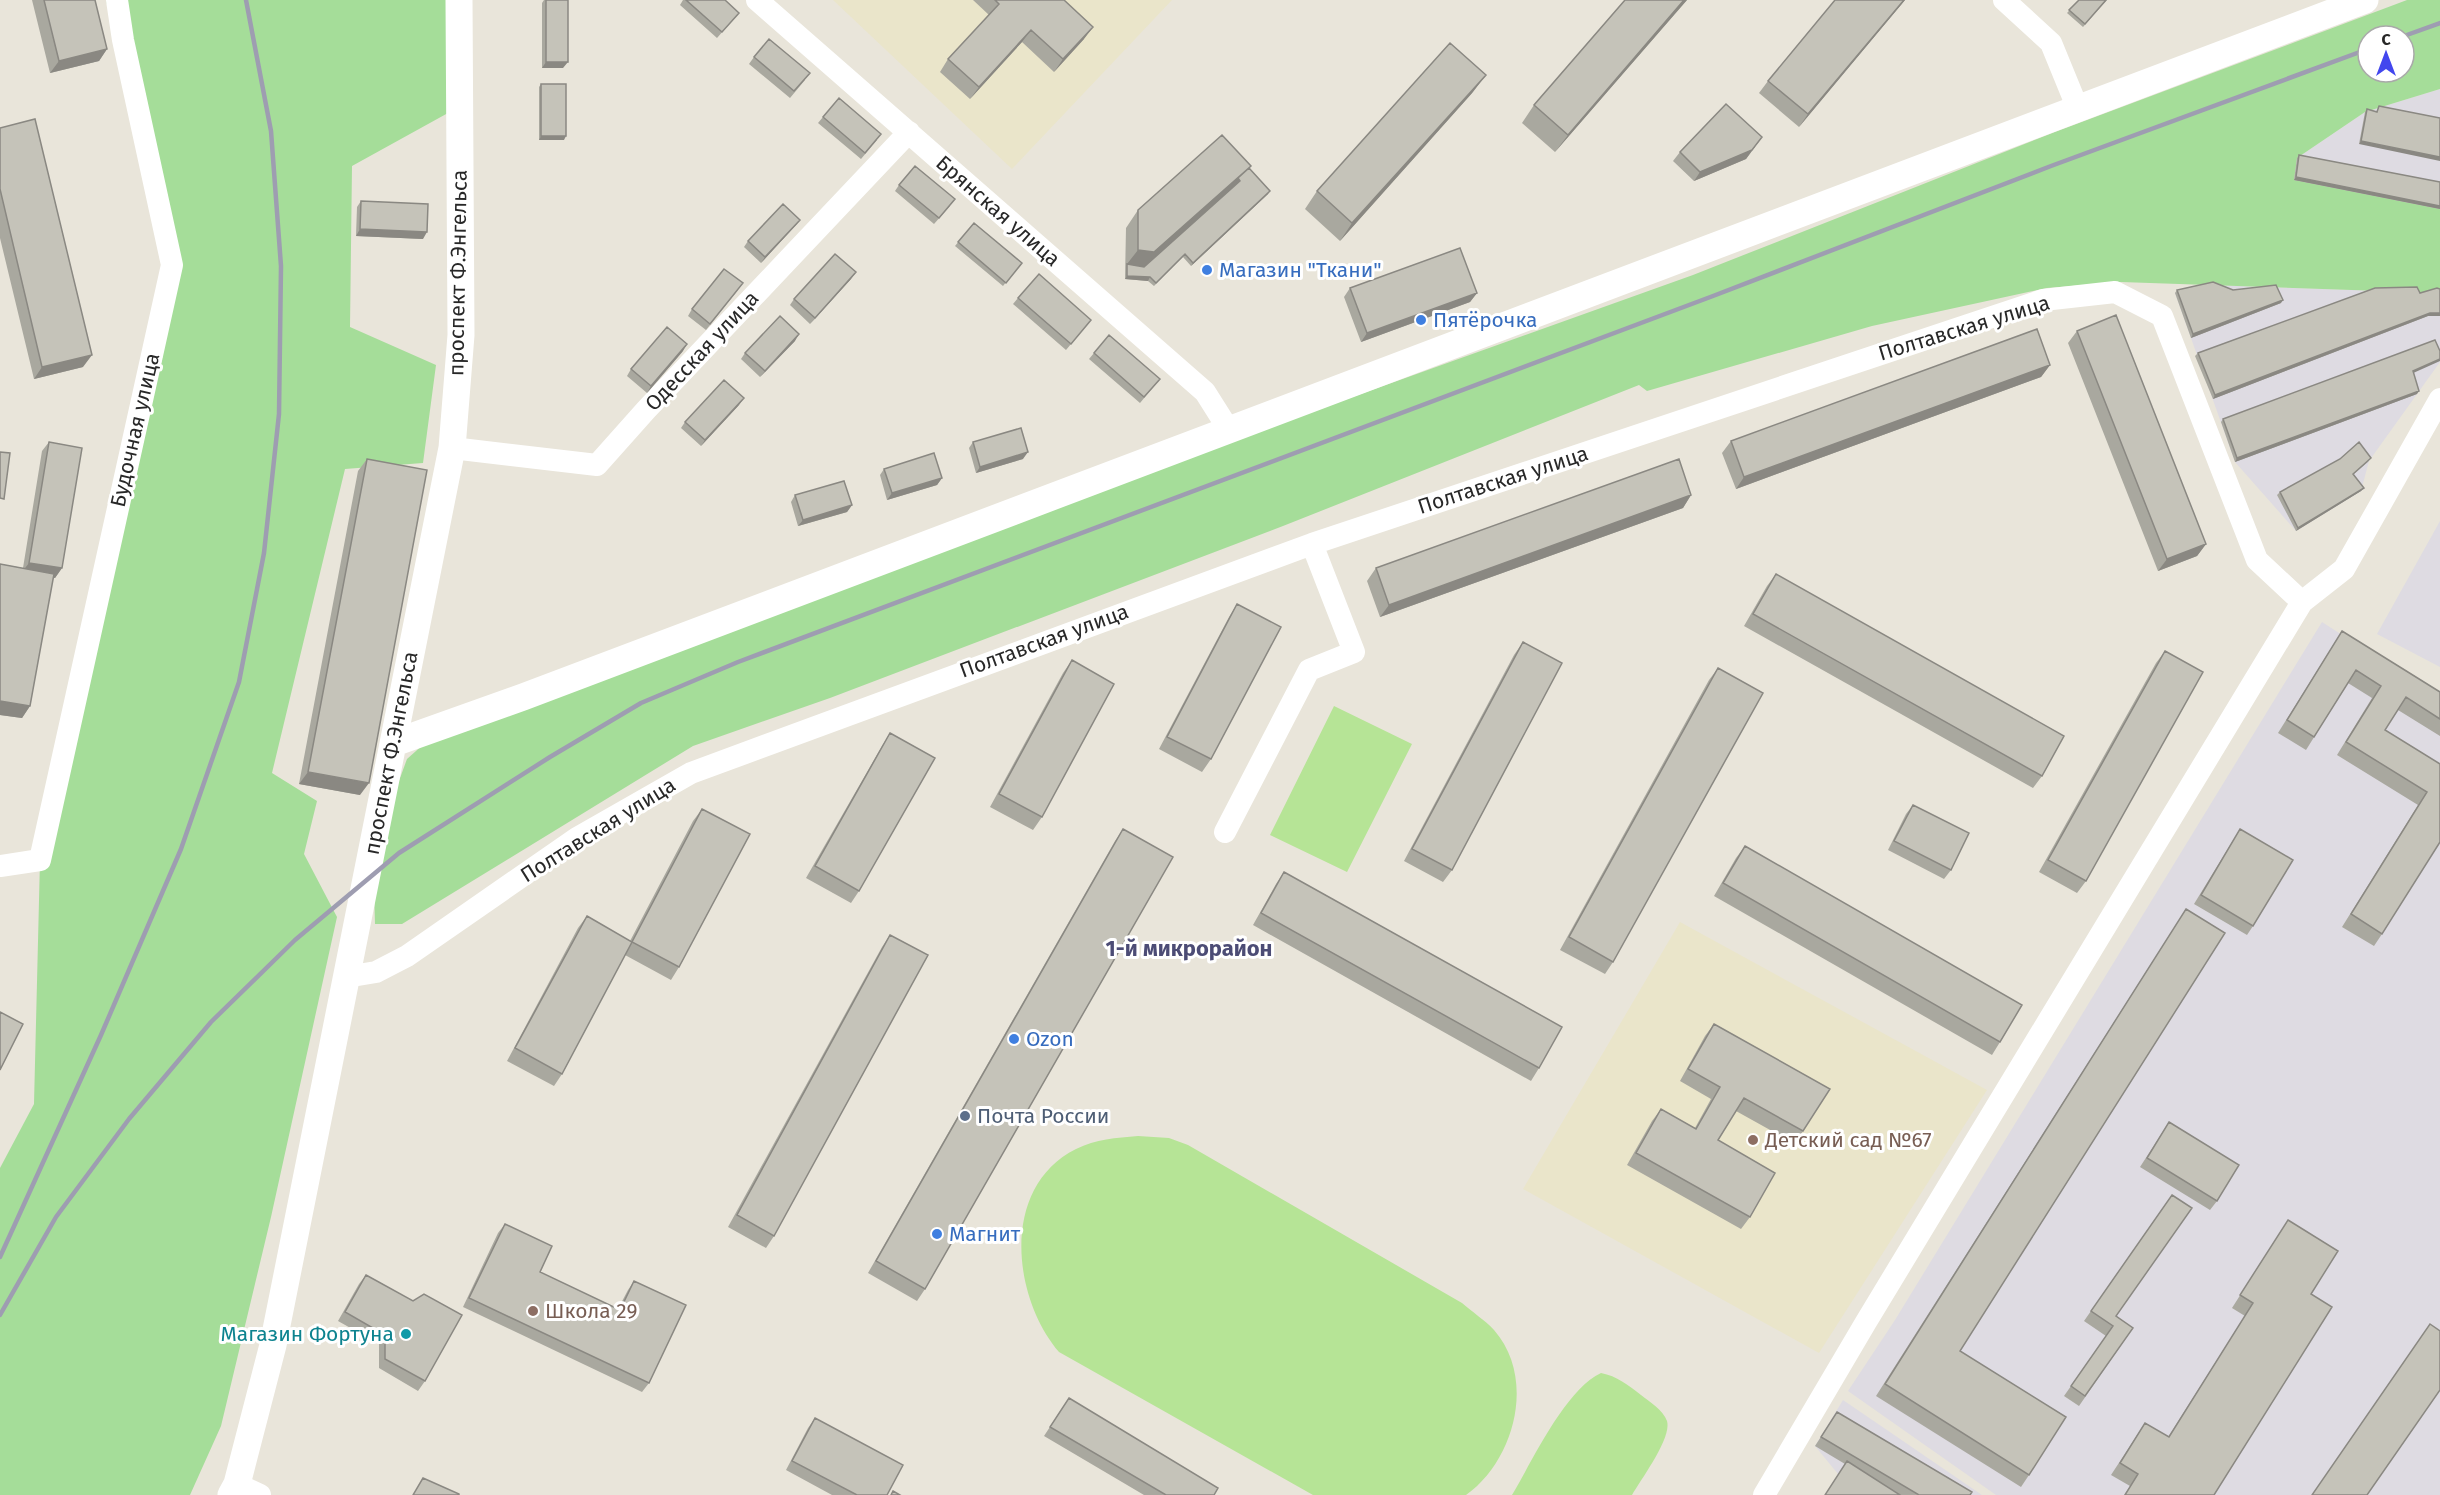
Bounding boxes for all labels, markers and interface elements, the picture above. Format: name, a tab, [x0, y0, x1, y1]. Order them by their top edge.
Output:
north arrow	[2356, 24, 2416, 84]
text: С	[2381, 30, 2391, 49]
street label: Брянская улица	[931, 150, 1065, 272]
street label: проспект Ф.Энгельса	[443, 170, 473, 376]
place label: Магазин "Ткани"	[1219, 257, 1382, 283]
marker: Магазин "Ткани"	[1200, 263, 1214, 277]
street label: Одесская улица	[640, 286, 764, 416]
street label: Полтавская улица	[1875, 290, 2053, 366]
place label: Пятёрочка	[1433, 307, 1537, 333]
marker: Пятёрочка	[1414, 313, 1428, 327]
street label: Будочная улица	[105, 350, 165, 510]
street label: Полтавская улица	[1414, 440, 1592, 520]
street label: Полтавская улица	[956, 598, 1132, 684]
street label: проспект Ф.Энгельса	[359, 649, 423, 857]
street label: Полтавская улица	[516, 772, 680, 888]
district label: 1-й микрорайон	[1106, 935, 1272, 962]
place label: Ozon	[1026, 1026, 1074, 1052]
marker: Ozon	[1007, 1032, 1021, 1046]
place label: Почта России	[977, 1103, 1109, 1129]
marker: Почта России	[958, 1109, 972, 1123]
place label: Детский сад №67	[1764, 1127, 1932, 1153]
marker: Детский сад №67	[1746, 1133, 1760, 1147]
place label: Магнит	[949, 1221, 1021, 1247]
marker: Магнит	[930, 1227, 944, 1241]
place label: Школа 29	[545, 1298, 637, 1324]
marker: Школа 29	[526, 1304, 540, 1318]
place label: Магазин Фортуна	[220, 1321, 394, 1347]
marker: Магазин Фортуна	[399, 1327, 413, 1341]

